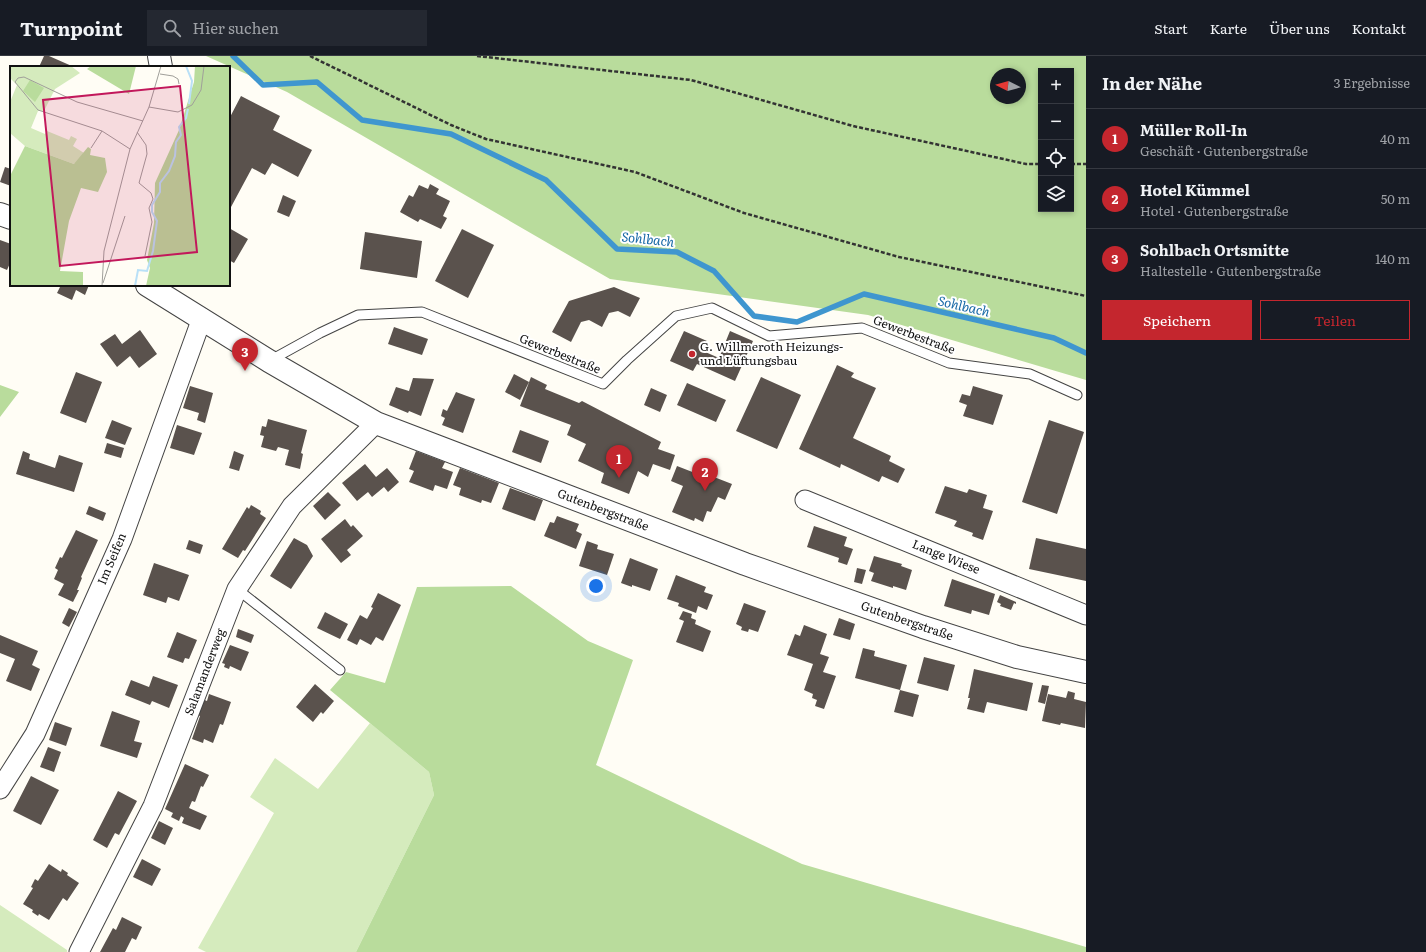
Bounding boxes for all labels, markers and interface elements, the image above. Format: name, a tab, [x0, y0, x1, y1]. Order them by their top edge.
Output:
search box	[147, 10, 427, 46]
text: Turnpoint	[20, 14, 123, 42]
text: Hier suchen	[193, 16, 279, 39]
icon: search	[161, 17, 183, 39]
text: Start	[1154, 18, 1188, 38]
text: Karte	[1210, 18, 1247, 38]
text: Über uns	[1269, 18, 1330, 38]
text: Kontakt	[1352, 18, 1406, 38]
inset map	[10, 66, 230, 286]
north arrow	[990, 68, 1026, 104]
map controls	[1038, 68, 1074, 212]
button: +	[1038, 68, 1074, 104]
text: In der Nähe	[1102, 70, 1202, 95]
text: 3 Ergebnisse	[1333, 73, 1410, 92]
button: −	[1038, 104, 1074, 140]
text: Müller Roll-In	[1140, 118, 1248, 141]
text: 1	[1112, 129, 1118, 148]
text: 40 m	[1380, 129, 1410, 148]
button: locate	[1038, 140, 1074, 176]
text: Geschäft · Gutenbergstraße	[1140, 141, 1308, 160]
button: layers	[1038, 176, 1074, 212]
text: Hotel Kümmel	[1140, 178, 1250, 201]
text: 2	[1112, 189, 1118, 208]
text: 50 m	[1381, 189, 1410, 208]
text: Hotel · Gutenbergstraße	[1140, 201, 1289, 220]
water label: Sohlbach	[621, 226, 676, 251]
text: Sohlbach Ortsmitte	[1140, 238, 1289, 261]
text: 3	[1111, 249, 1119, 268]
text: 140 m	[1375, 249, 1410, 268]
text: Haltestelle · Gutenbergstraße	[1140, 261, 1321, 280]
water label: Sohlbach	[936, 290, 992, 321]
button: Speichern	[1102, 300, 1252, 340]
button: Teilen	[1260, 300, 1410, 340]
street label: Gewerbestraße	[871, 310, 958, 358]
street label: Gewerbestraße	[517, 329, 604, 378]
place label: G. Willmeroth Heizungs- und Lüftungsbau	[700, 337, 843, 369]
pin: 3	[232, 338, 258, 371]
marker: G. Willmeroth Heizungs- und Lüftungsbau	[687, 349, 697, 359]
pin: 1	[606, 445, 632, 478]
pin: 2	[692, 458, 718, 491]
street label: Gutenbergstraße	[555, 483, 652, 535]
street label: Im Seifen	[92, 530, 130, 587]
street label: Lange Wiese	[910, 534, 983, 578]
your location	[586, 576, 606, 596]
street label: Gutenbergstraße	[859, 596, 956, 644]
street label: Salamanderweg	[179, 625, 229, 718]

